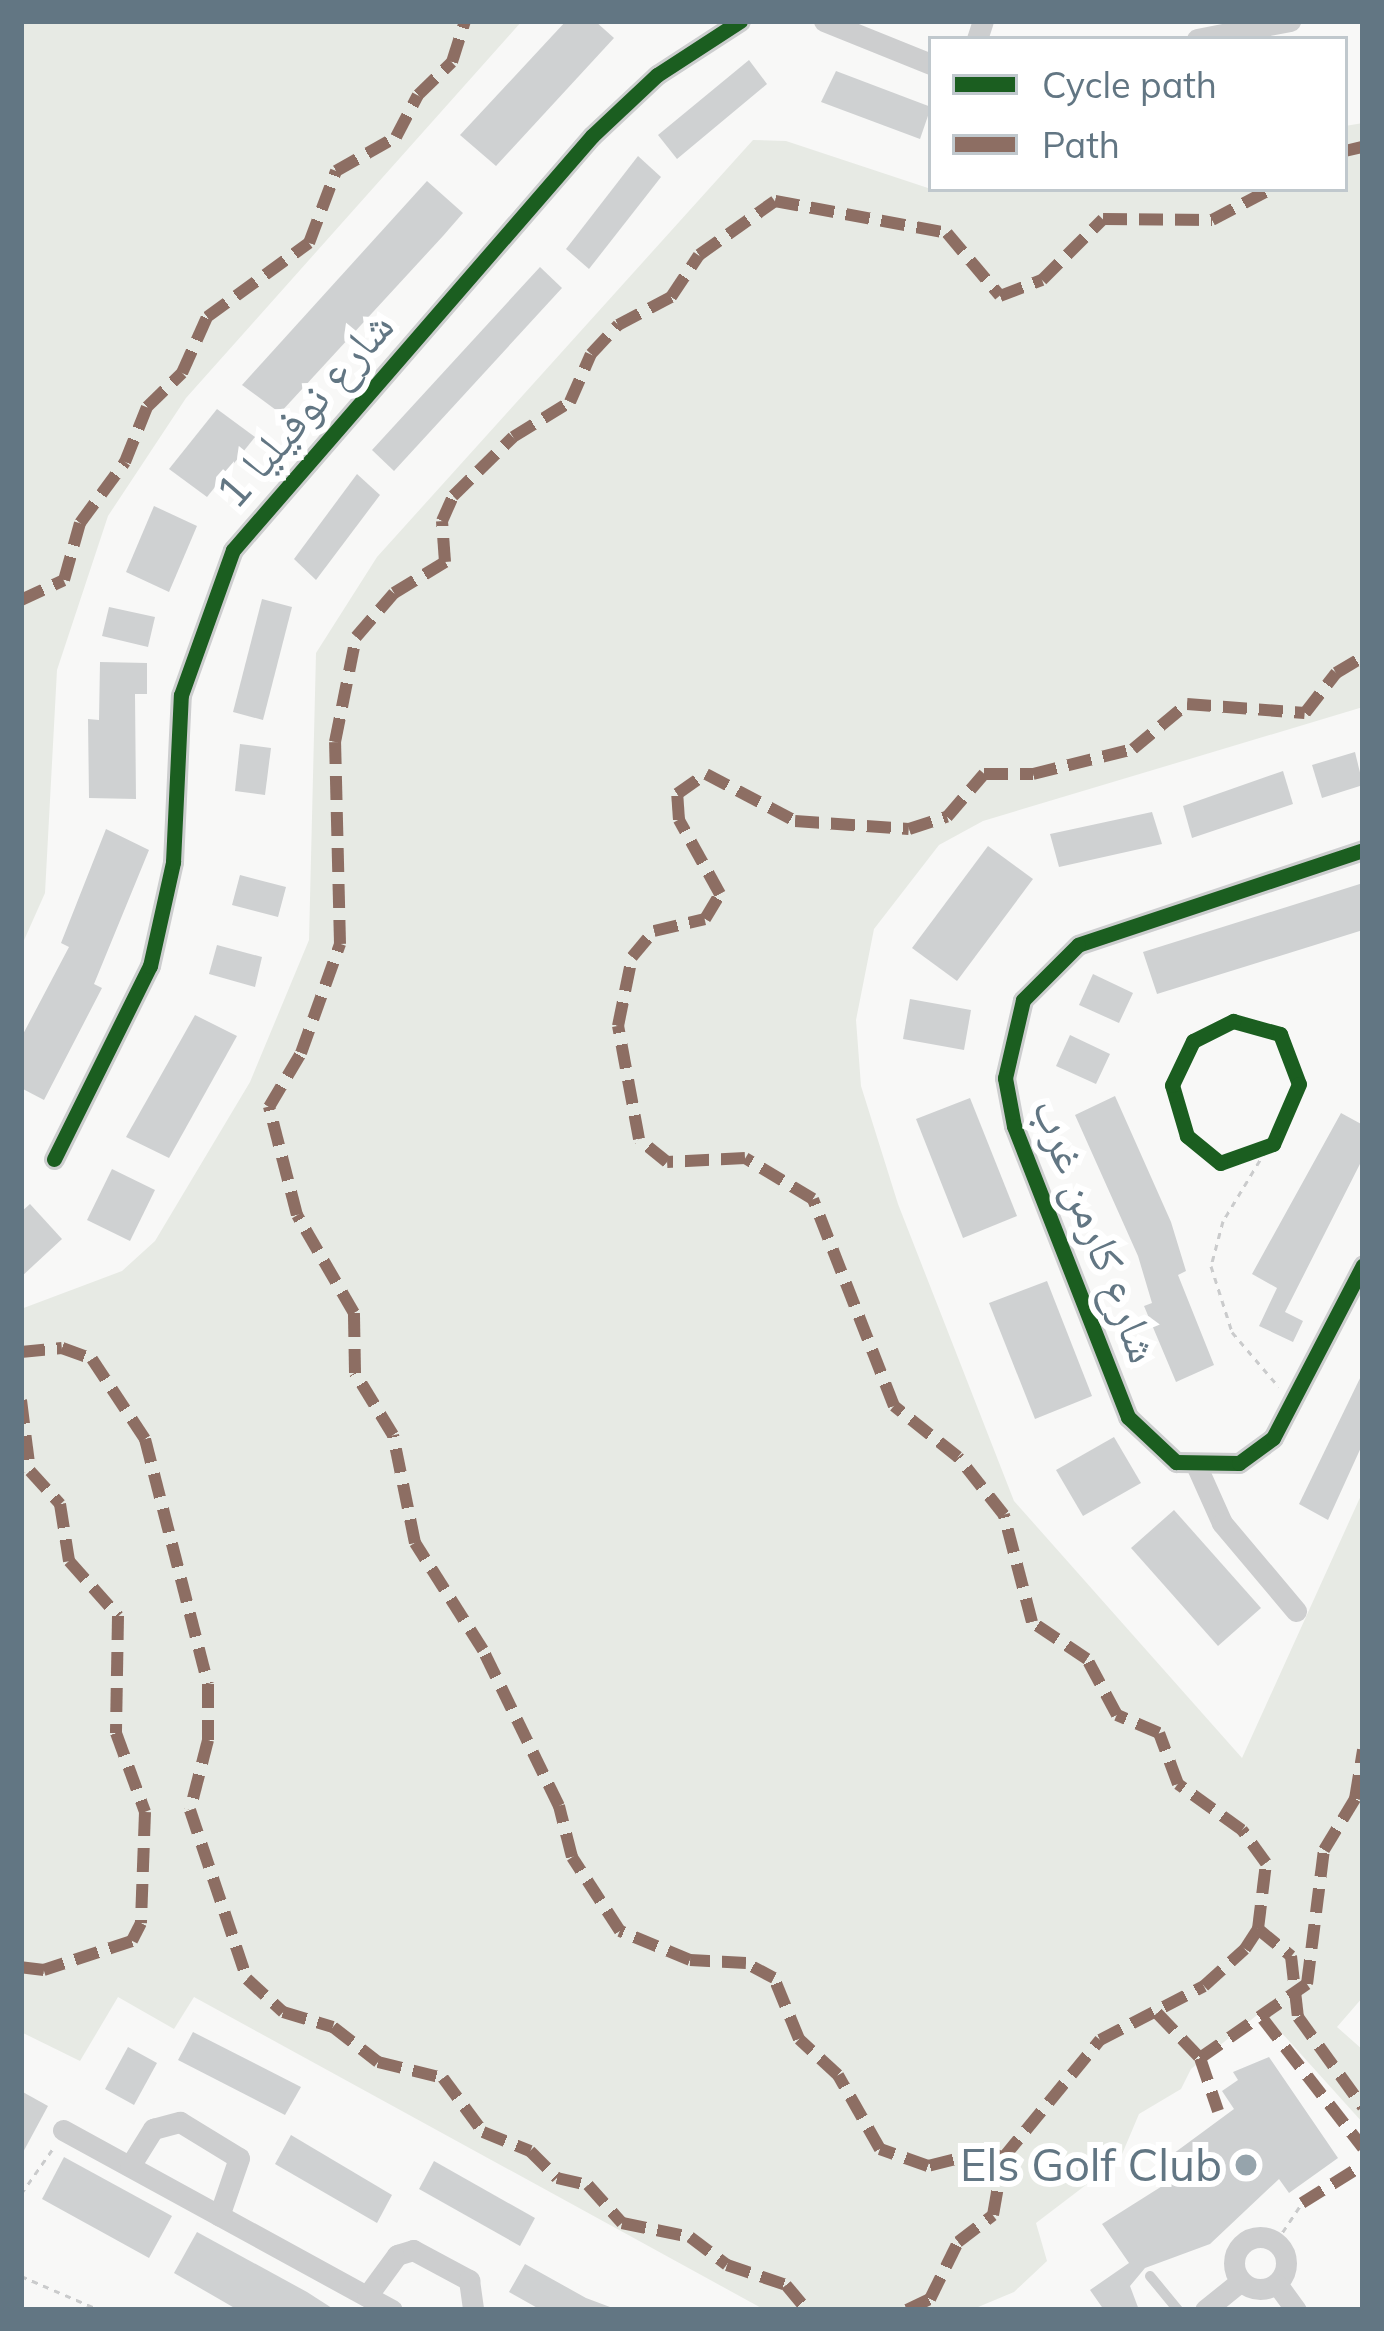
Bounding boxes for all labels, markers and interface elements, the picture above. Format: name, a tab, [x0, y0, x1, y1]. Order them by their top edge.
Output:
legend	[928, 36, 1348, 192]
text: Cycle path	[1042, 62, 1217, 107]
text: Path	[1042, 122, 1120, 167]
street label: شارع نوفيليا 1	[204, 300, 404, 518]
street label: شارع كارمن غرب	[1022, 1090, 1172, 1370]
place label: Els Golf Club	[960, 2138, 1222, 2192]
marker: Els Golf Club	[1233, 2152, 1259, 2178]

